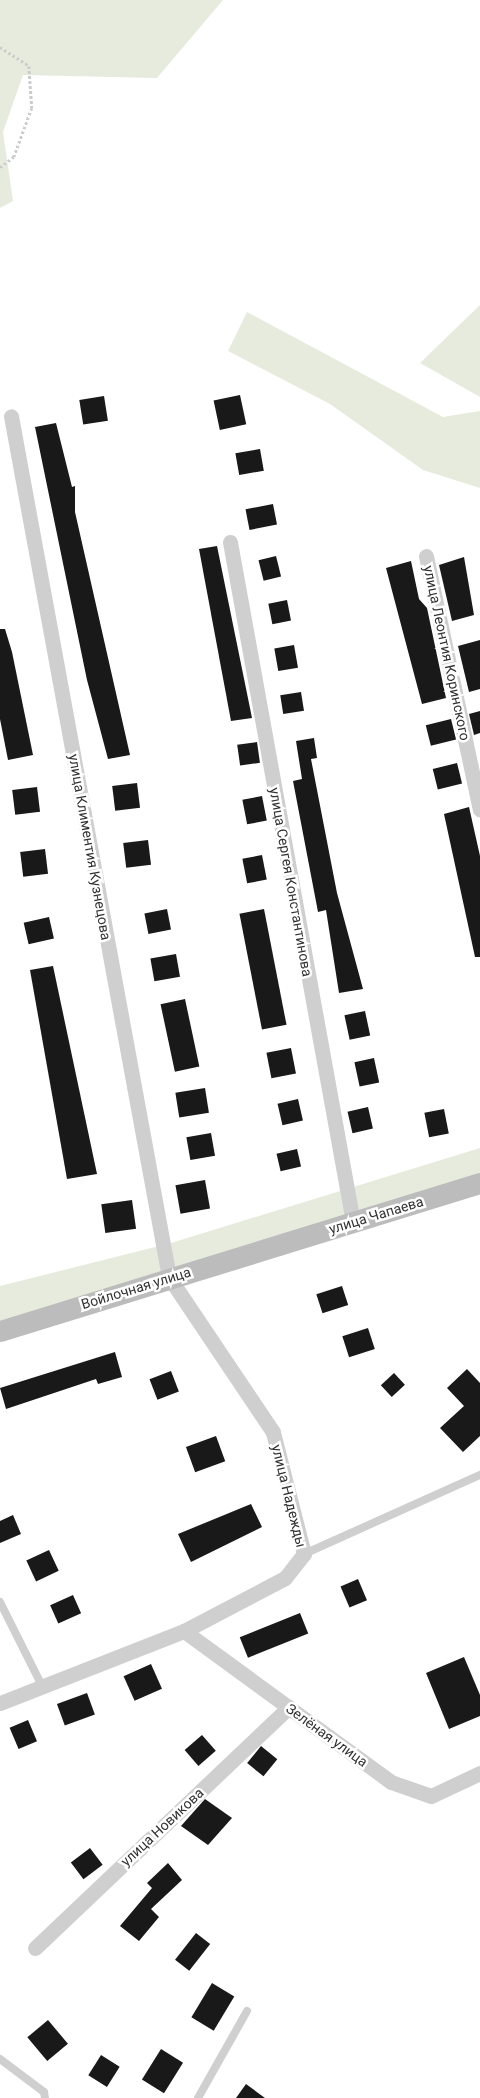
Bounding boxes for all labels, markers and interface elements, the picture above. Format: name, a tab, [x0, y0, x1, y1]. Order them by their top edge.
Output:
street label: улица Леонтия Коринского	[420, 564, 474, 742]
street label: улица Климентия Кузнецова	[65, 753, 115, 941]
street label: улица Сергея Константинова	[266, 786, 316, 978]
street label: улица Чапаева	[327, 1193, 425, 1237]
street label: Войлочная улица	[79, 1263, 193, 1313]
street label: улица Надежды	[268, 1443, 310, 1549]
street label: Зелёная улица	[283, 1700, 371, 1770]
street label: улица Новикова	[117, 1784, 207, 1870]

